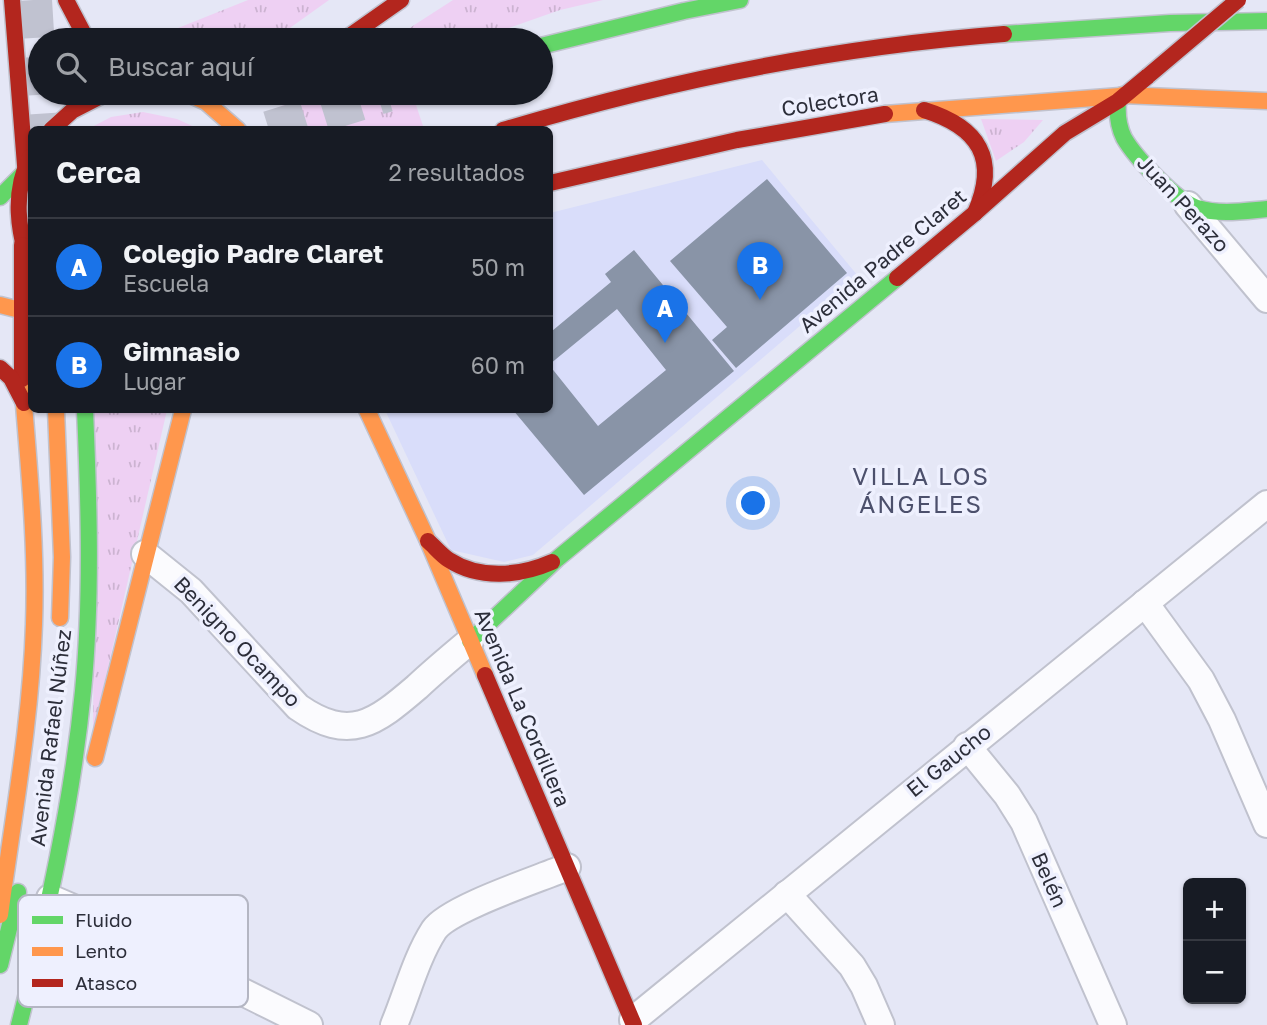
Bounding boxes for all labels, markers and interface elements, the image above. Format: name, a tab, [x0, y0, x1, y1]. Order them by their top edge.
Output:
search box	[28, 28, 553, 105]
icon: search	[52, 48, 90, 86]
text: Buscar aquí	[108, 51, 254, 82]
street label: Colectora	[779, 81, 880, 122]
street label: Juan Perazo	[1132, 149, 1235, 257]
text: Cerca	[56, 154, 141, 190]
text: 2 resultados	[388, 158, 525, 186]
street label: Avenida Padre Claret	[794, 183, 971, 338]
text: Colegio Padre Claret	[123, 238, 384, 269]
pin: B	[737, 242, 783, 300]
text: A	[71, 253, 87, 281]
text: 50 m	[471, 253, 525, 281]
text: Escuela	[123, 269, 209, 297]
pin: A	[642, 285, 688, 343]
text: Gimnasio	[123, 336, 240, 367]
text: B	[71, 351, 87, 379]
text: 60 m	[471, 351, 525, 379]
text: Lugar	[123, 367, 186, 395]
district label: VILLA LOS ÁNGELES	[852, 461, 990, 518]
your location	[736, 486, 770, 520]
street label: Benigno Ocampo	[169, 571, 307, 712]
street label: Avenida La Cordillera	[469, 605, 576, 811]
street label: Avenida Rafael Núñez	[24, 628, 76, 848]
street label: El Gaucho	[901, 718, 996, 802]
street label: Belén	[1026, 848, 1074, 911]
map controls	[1183, 878, 1246, 1004]
button: +	[1183, 878, 1246, 941]
legend	[18, 895, 248, 1007]
text: Fluido	[75, 908, 132, 931]
text: Lento	[75, 939, 127, 962]
button: −	[1183, 941, 1246, 1004]
text: Atasco	[75, 971, 137, 994]

